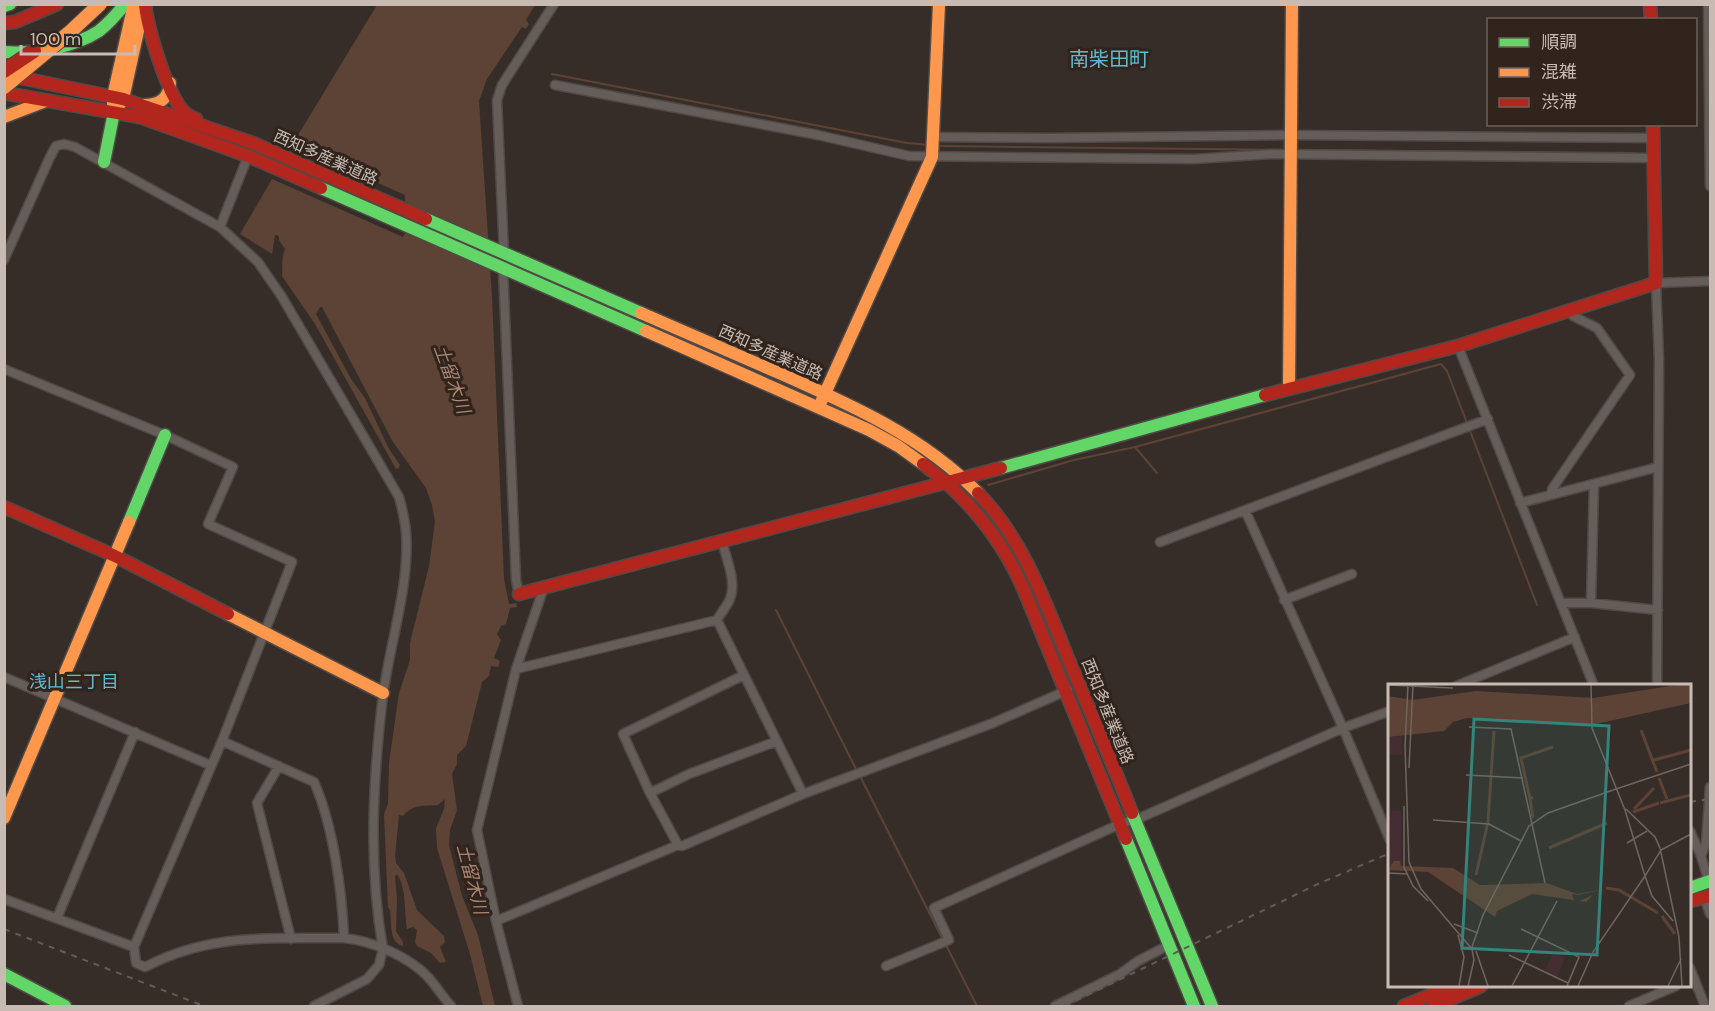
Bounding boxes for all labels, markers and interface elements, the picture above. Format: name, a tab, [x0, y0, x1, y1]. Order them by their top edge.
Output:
scale bar	[21, 18, 135, 56]
legend	[1487, 18, 1697, 126]
text: 100 m	[30, 27, 81, 51]
text: 順調	[1541, 30, 1577, 54]
district label: 南柴田町	[1069, 46, 1149, 72]
text: 混雑	[1541, 60, 1577, 84]
text: 渋滞	[1541, 90, 1577, 114]
street label: 西知多産業道路	[270, 125, 381, 190]
street label: 西知多産業道路	[715, 320, 826, 385]
water label: 土留木川	[428, 341, 476, 419]
street label: 西知多産業道路	[1077, 655, 1138, 767]
district label: 浅山三丁目	[29, 670, 119, 694]
inset map	[1388, 684, 1691, 987]
water label: 土留木川	[451, 841, 493, 919]

